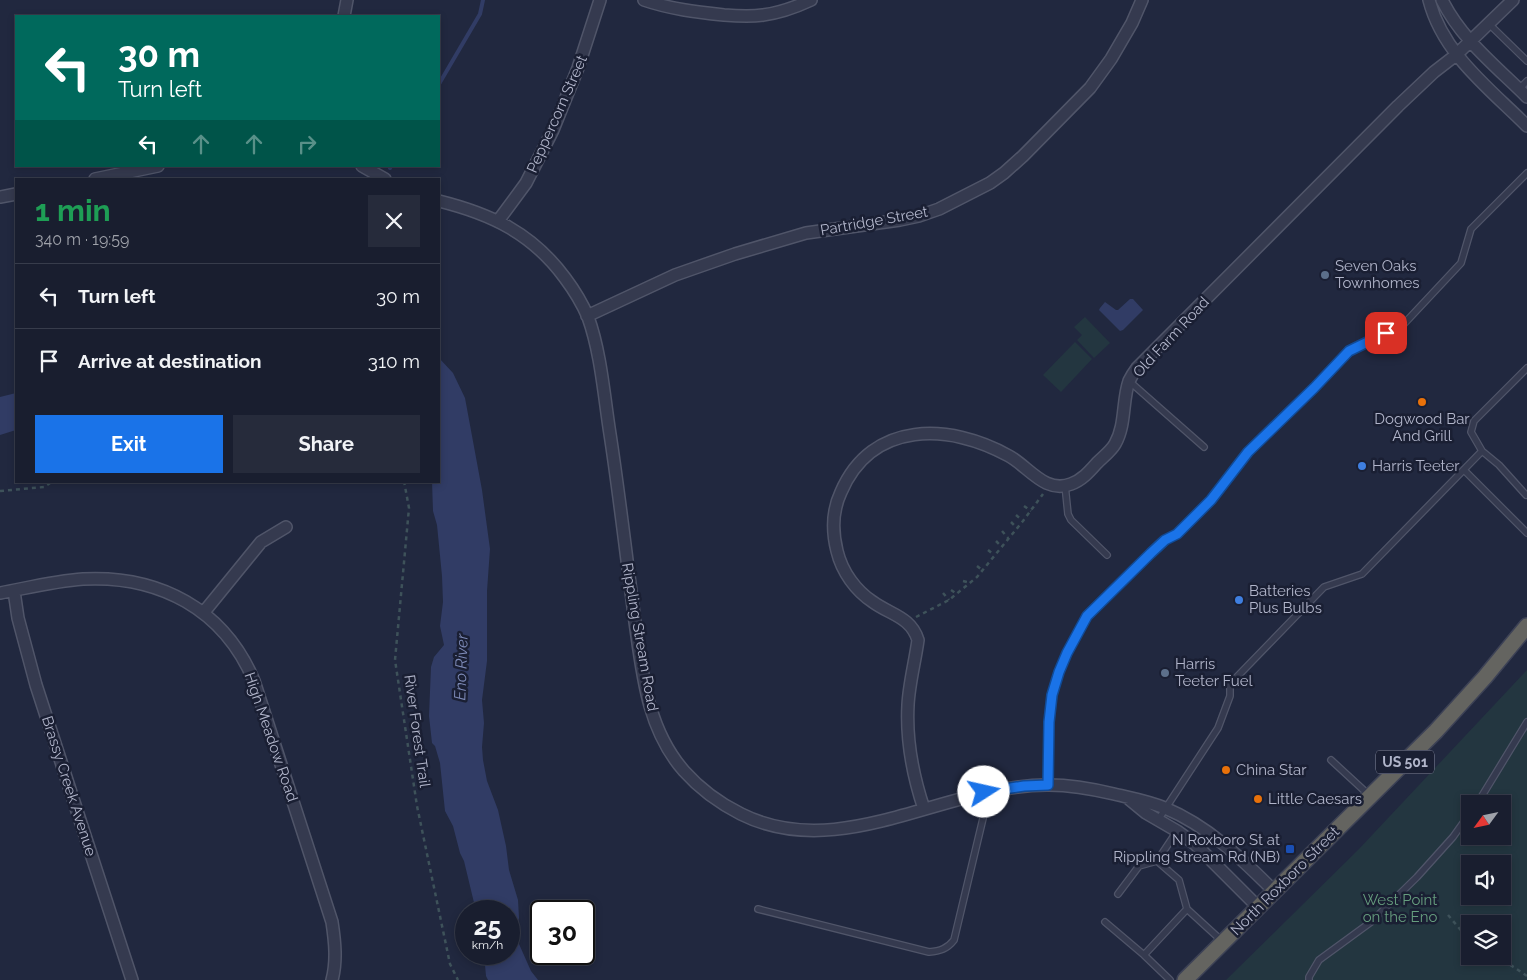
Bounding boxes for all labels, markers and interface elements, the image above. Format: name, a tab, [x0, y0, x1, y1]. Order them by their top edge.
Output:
text: 30 m	[118, 34, 200, 75]
icon: left	[35, 35, 100, 100]
street label: Peppercorn Street	[523, 52, 591, 176]
text: Turn left	[118, 76, 202, 102]
icon: left	[134, 130, 162, 158]
icon: ahead	[187, 130, 215, 158]
icon: ahead	[240, 130, 268, 158]
icon: right	[293, 130, 321, 158]
text: 1 min	[35, 193, 111, 228]
button: close	[368, 195, 420, 247]
street label: Partridge Street	[819, 203, 929, 239]
text: 340 m · 19:59	[35, 230, 129, 249]
place label: Seven Oaks Townhomes	[1335, 257, 1420, 292]
marker: Seven Oaks Townhomes	[1319, 269, 1331, 281]
icon: left	[35, 282, 63, 310]
text: Turn left	[78, 285, 155, 307]
text: 30 m	[376, 285, 420, 307]
street label: Old Farm Road	[1129, 293, 1213, 381]
pin	[1365, 312, 1407, 354]
icon: arrive	[1372, 319, 1400, 347]
icon: arrive	[35, 347, 63, 375]
text: Arrive at destination	[78, 350, 262, 372]
text: 310 m	[368, 350, 420, 372]
marker: Dogwood Bar And Grill	[1416, 396, 1428, 408]
place label: Dogwood Bar And Grill	[1374, 410, 1470, 445]
button: Exit	[35, 415, 223, 473]
button: Share	[233, 415, 420, 473]
place label: Harris Teeter	[1372, 457, 1460, 475]
marker: Harris Teeter	[1356, 460, 1368, 472]
street label: Rippling Stream Road	[618, 561, 662, 713]
place label: Batteries Plus Bulbs	[1249, 582, 1322, 617]
marker: Batteries Plus Bulbs	[1233, 594, 1245, 606]
water label: Eno River	[450, 633, 472, 701]
place label: Harris Teeter Fuel	[1175, 655, 1254, 690]
marker: Harris Teeter Fuel	[1159, 667, 1171, 679]
street label: High Meadow Road	[240, 670, 302, 804]
street label: River Forest Trail	[400, 674, 434, 789]
street label: Brassy Creek Avenue	[38, 714, 100, 858]
road number: US 501	[1376, 750, 1434, 774]
place label: China Star	[1236, 761, 1307, 779]
marker: China Star	[1220, 764, 1232, 776]
position arrow	[957, 765, 1009, 817]
place label: Little Caesars	[1268, 790, 1362, 808]
marker: Little Caesars	[1252, 793, 1264, 805]
north arrow	[1461, 795, 1511, 845]
map controls	[1461, 795, 1511, 965]
street label: North Roxboro Street	[1227, 823, 1343, 939]
place label: N Roxboro St at Rippling Stream Rd (NB)	[1113, 831, 1280, 866]
marker: N Roxboro St at Rippling Stream Rd (NB)	[1284, 843, 1296, 855]
button: sound	[1461, 855, 1511, 905]
park label: West Point on the Eno	[1363, 891, 1437, 926]
speed limit sign: 30	[530, 900, 595, 965]
text: 25	[474, 911, 501, 941]
button: layers	[1461, 915, 1511, 965]
text: km/h	[472, 938, 503, 952]

